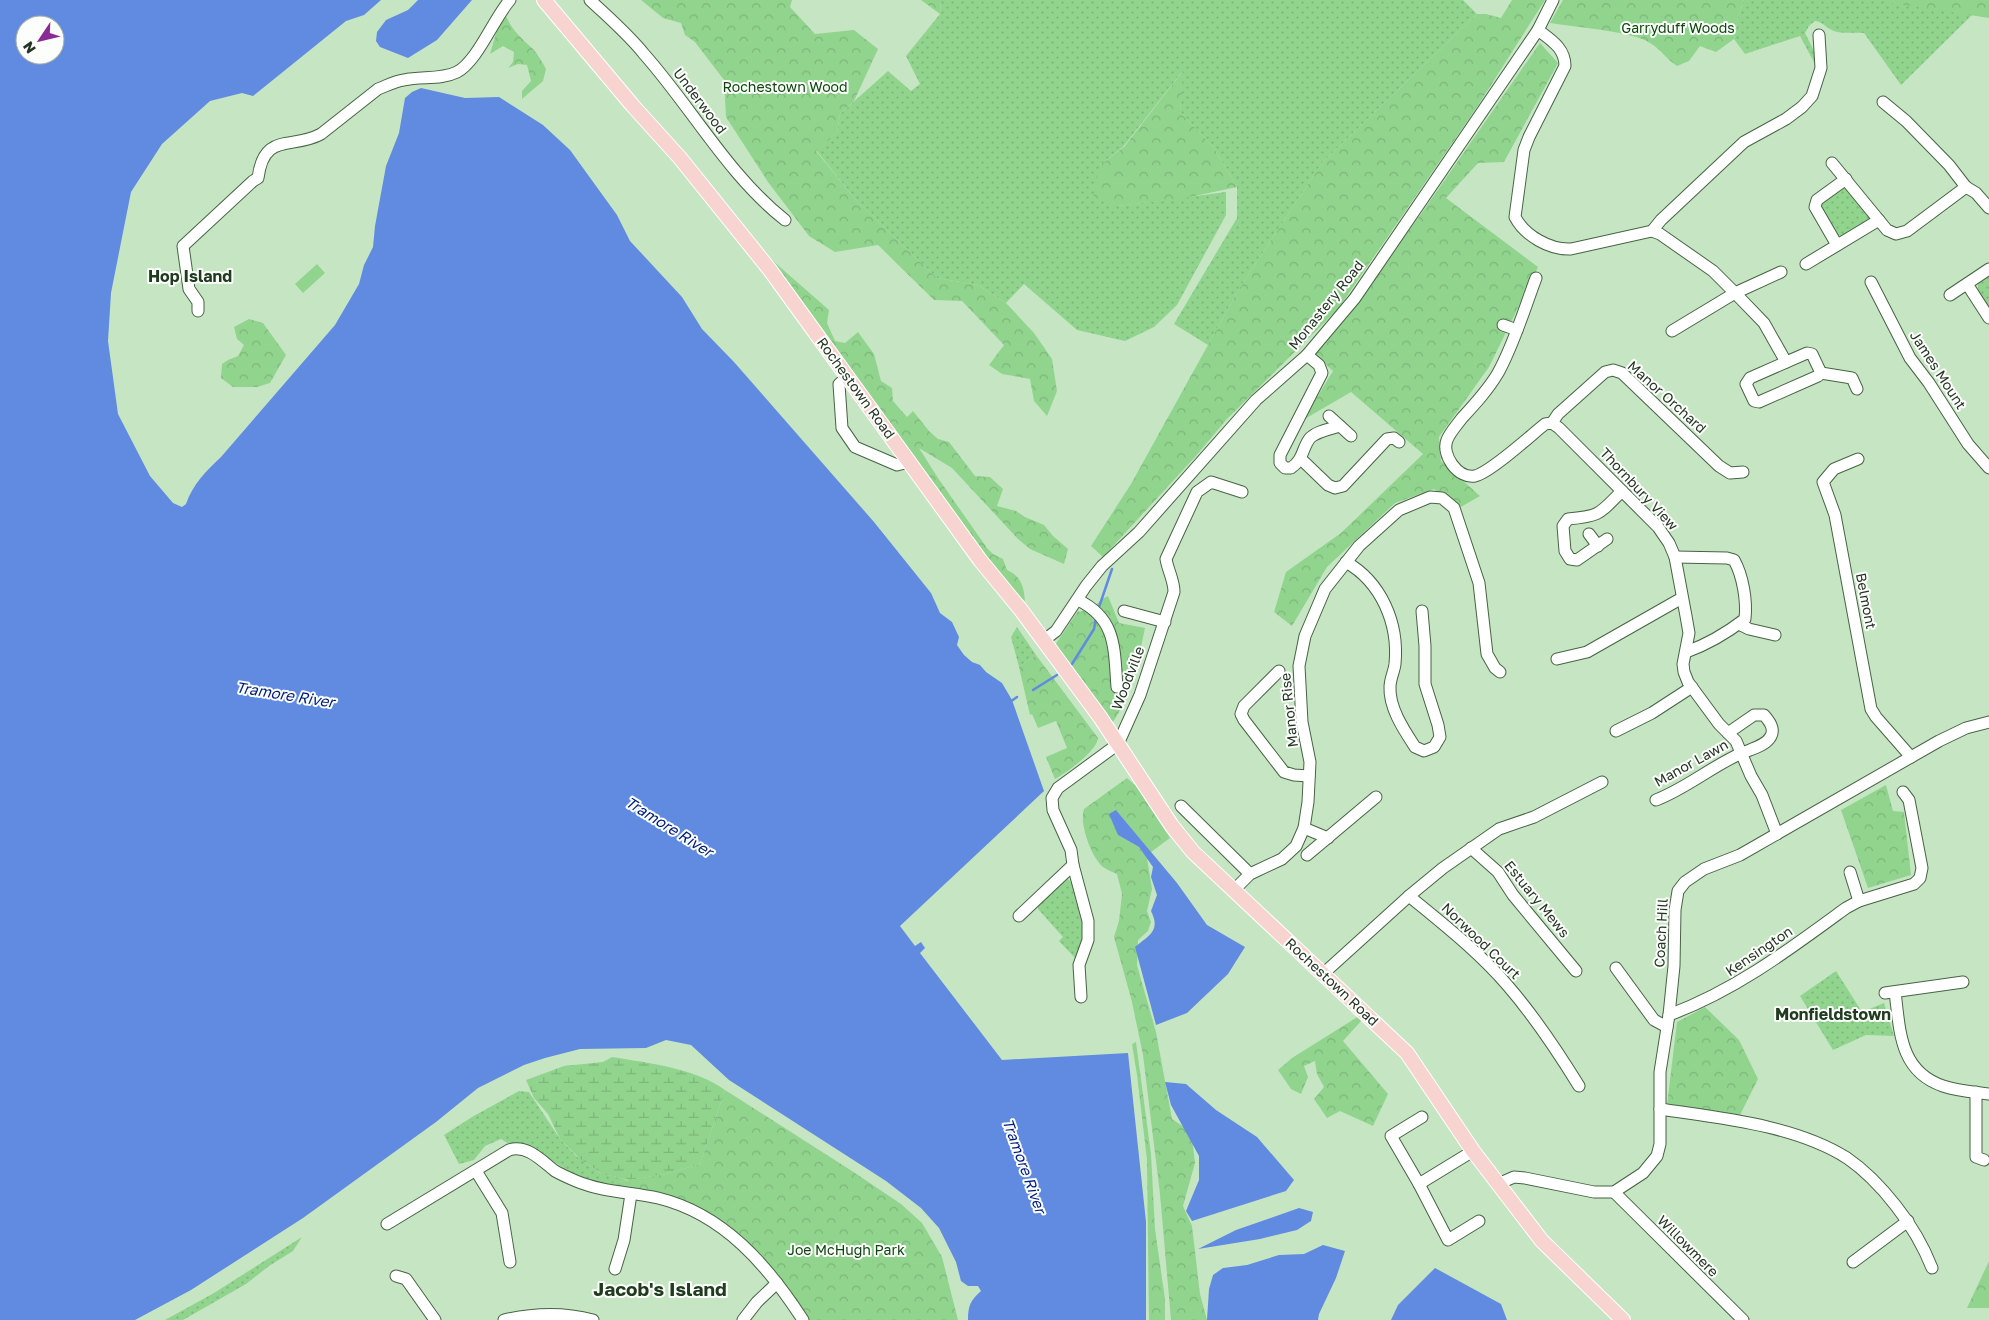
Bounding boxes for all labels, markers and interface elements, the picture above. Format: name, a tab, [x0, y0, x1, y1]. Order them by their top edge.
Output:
north arrow	[15, 15, 65, 65]
park label: Garryduff Woods	[1621, 19, 1735, 36]
text: N	[19, 39, 39, 57]
street label: Underwood	[670, 64, 731, 137]
park label: Rochestown Wood	[722, 78, 848, 95]
street label: Monastery Road	[1285, 257, 1367, 353]
district label: Hop Island	[148, 266, 232, 286]
street label: James Mount	[1907, 327, 1970, 412]
street label: Rochestown Road	[814, 334, 899, 442]
street label: Manor Orchard	[1625, 357, 1710, 436]
street label: Thornbury View	[1597, 444, 1682, 533]
street label: Belmont	[1853, 571, 1880, 630]
street label: Woodville	[1108, 644, 1147, 712]
street label: Manor Rise	[1276, 672, 1301, 748]
water label: Tramore River	[235, 677, 338, 711]
street label: Manor Lawn	[1651, 735, 1731, 790]
water label: Tramore River	[623, 792, 718, 861]
street label: Estuary Mews	[1501, 857, 1574, 941]
street label: Coach Hill	[1650, 898, 1671, 968]
street label: Norwood Court	[1439, 899, 1524, 982]
street label: Kensington	[1722, 922, 1795, 979]
street label: Rochestown Road	[1282, 934, 1382, 1029]
district label: Monfieldstown	[1775, 1004, 1891, 1024]
water label: Tramore River	[999, 1116, 1051, 1217]
street label: Willowmere	[1654, 1212, 1722, 1280]
park label: Joe McHugh Park	[787, 1241, 905, 1258]
district label: Jacob's Island	[593, 1277, 727, 1300]

